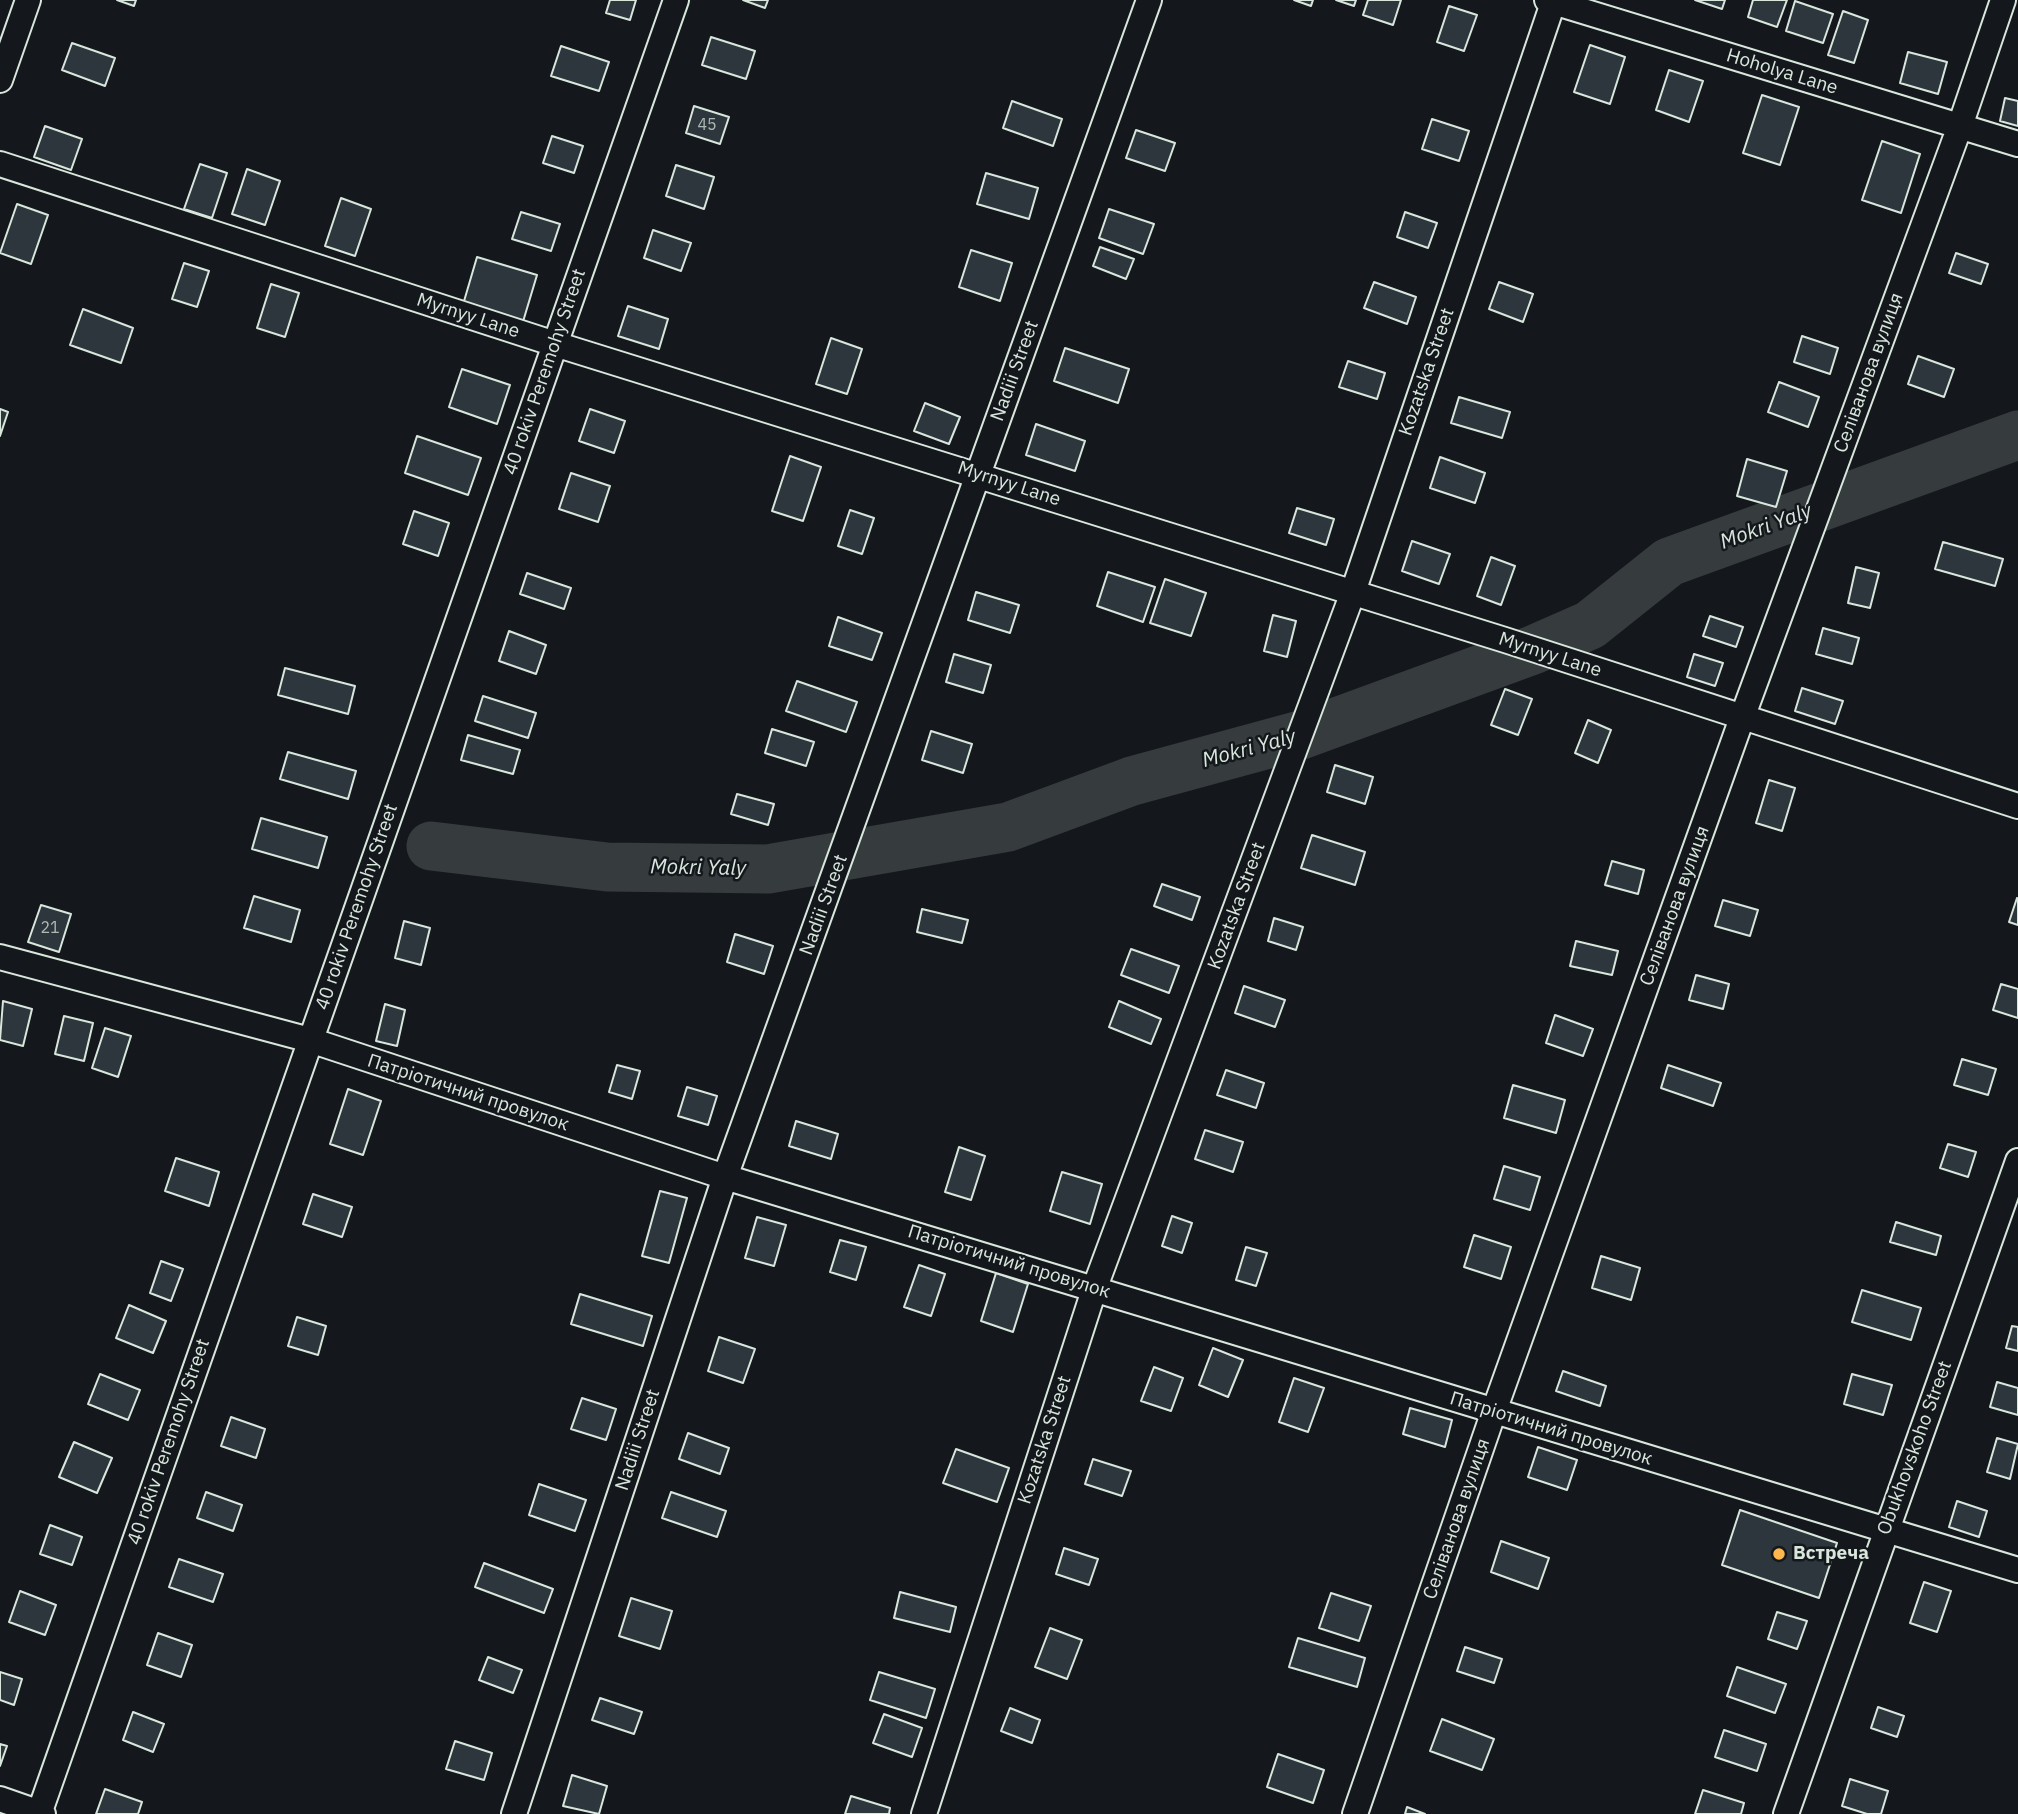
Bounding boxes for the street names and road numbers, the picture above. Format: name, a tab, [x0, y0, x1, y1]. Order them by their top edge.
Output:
street label: Hoholya Lane	[1724, 44, 1840, 100]
street label: 40 rokiv Peremohy Street	[499, 266, 591, 478]
street label: Myrnyy Lane	[414, 289, 522, 343]
street label: Селіванова вулиця	[1829, 290, 1909, 456]
street label: Kozatska Street	[1394, 305, 1460, 439]
street label: Nadiii Street	[986, 318, 1044, 424]
street label: Myrnyy Lane	[955, 457, 1063, 511]
street label: Myrnyy Lane	[1496, 628, 1604, 682]
street label: 40 rokiv Peremohy Street	[311, 801, 403, 1013]
street label: Селіванова вулиця	[1635, 823, 1715, 989]
street label: Kozatska Street	[1203, 839, 1271, 973]
street label: Nadiii Street	[795, 852, 853, 958]
street label: Патріотичний провулок	[364, 1050, 572, 1136]
street label: Патріотичний провулок	[905, 1220, 1113, 1304]
street label: 40 rokiv Peremohy Street	[123, 1336, 215, 1548]
street label: Obukhovskoho Street	[1873, 1358, 1957, 1538]
street label: Kozatska Street	[1014, 1373, 1076, 1507]
street label: Nadiii Street	[611, 1386, 665, 1494]
street label: Патріотичний провулок	[1447, 1387, 1655, 1471]
street label: Селіванова вулиця	[1419, 1436, 1495, 1602]

